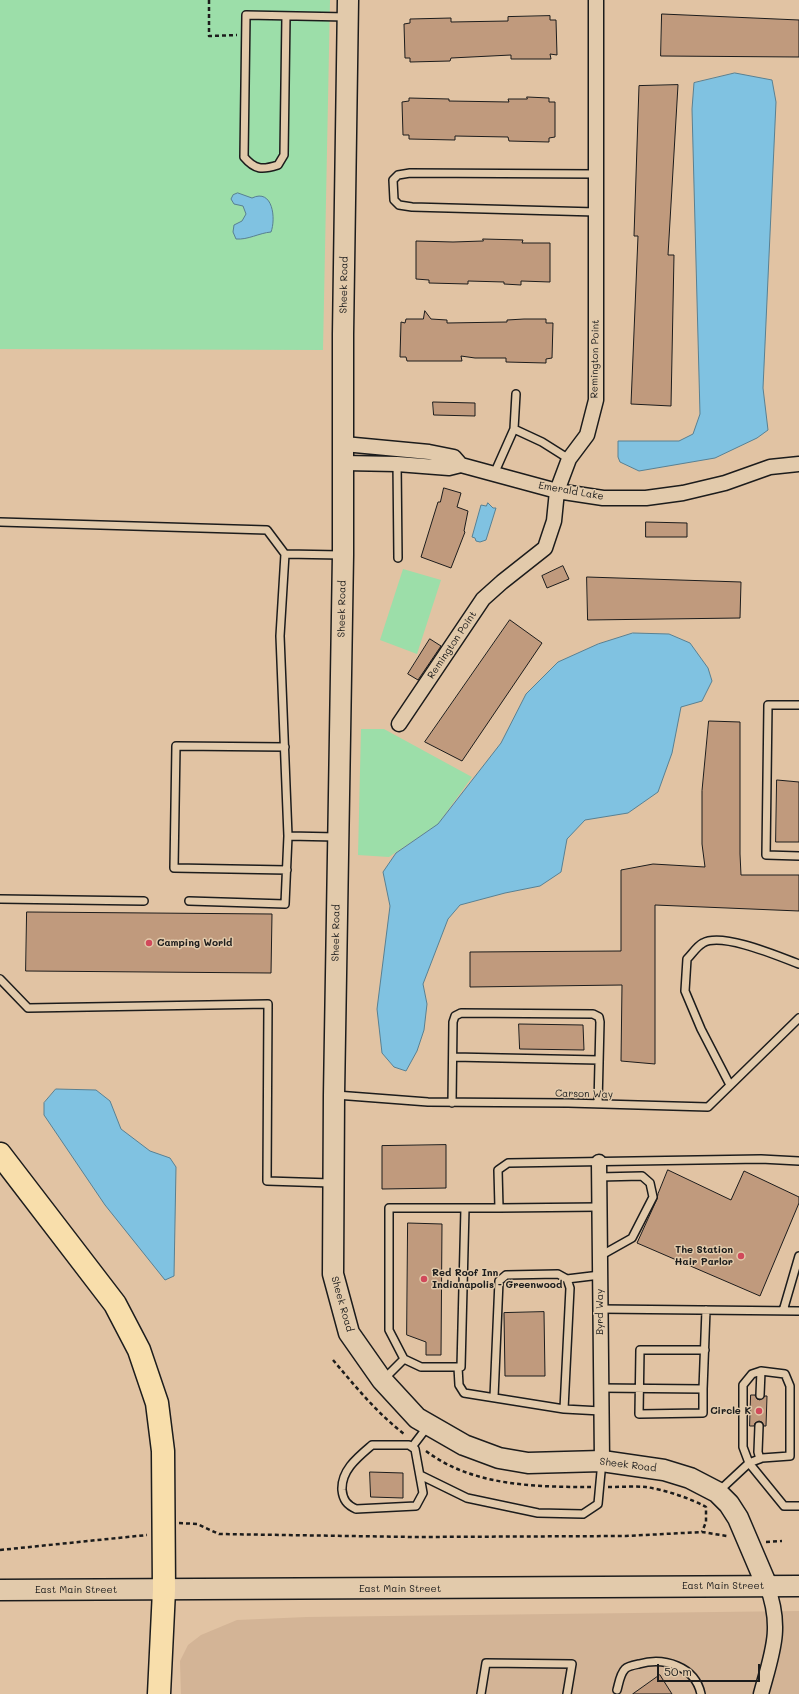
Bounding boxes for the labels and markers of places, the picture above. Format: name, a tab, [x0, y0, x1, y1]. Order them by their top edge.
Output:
place label: Camping World	[157, 937, 232, 949]
marker: Camping World	[144, 938, 154, 948]
place label: The Station Hair Parlor	[674, 1244, 733, 1268]
marker: The Station Hair Parlor	[736, 1251, 746, 1261]
place label: Red Roof Inn Indianapolis - Greenwood	[432, 1267, 562, 1290]
marker: Red Roof Inn Indianapolis - Greenwood	[419, 1274, 429, 1284]
place label: Circle K	[710, 1405, 751, 1417]
marker: Circle K	[754, 1406, 764, 1416]

